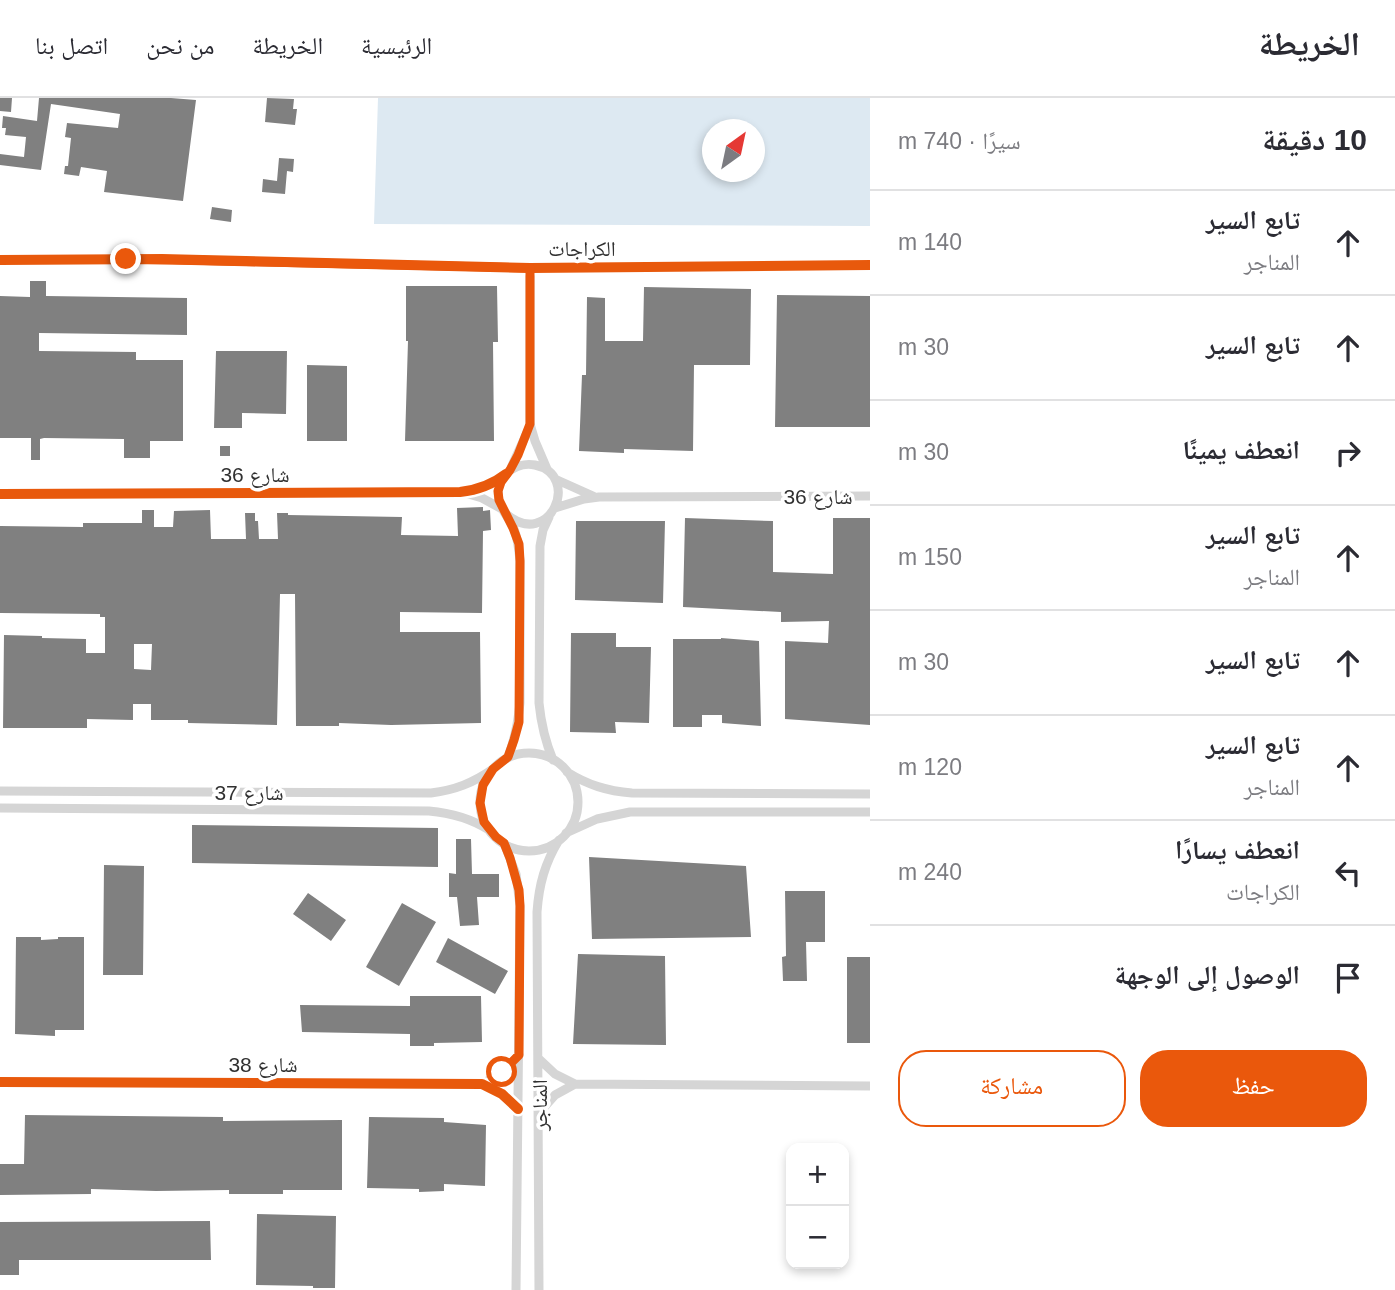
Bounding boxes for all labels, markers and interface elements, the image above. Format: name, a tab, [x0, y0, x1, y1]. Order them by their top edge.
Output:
text: الخريطة	[1259, 25, 1360, 62]
text: اتصل بنا	[35, 32, 108, 59]
text: من نحن	[146, 32, 214, 59]
text: الخريطة	[252, 32, 323, 59]
text: الرئيسية	[361, 32, 432, 59]
north arrow	[702, 119, 765, 182]
text: 10 دقيقة	[1262, 123, 1367, 156]
text: سيرًا · 740 m	[898, 128, 1021, 154]
text: تابع السير	[1206, 205, 1300, 235]
icon: ahead	[1329, 224, 1367, 262]
text: 140 m	[898, 229, 962, 255]
street label: الكراجات	[548, 237, 616, 260]
route end	[110, 243, 141, 274]
text: المناجر	[1244, 249, 1300, 275]
icon: ahead	[1329, 329, 1367, 367]
text: تابع السير	[1206, 330, 1300, 360]
text: 30 m	[898, 334, 949, 360]
icon: right	[1329, 434, 1367, 472]
text: انعطف يمينًا	[1183, 435, 1300, 465]
text: 30 m	[898, 439, 949, 465]
street label: شارع 36	[220, 463, 290, 488]
street label: شارع 36	[783, 485, 853, 510]
text: تابع السير	[1206, 520, 1300, 550]
icon: ahead	[1329, 539, 1367, 577]
text: 150 m	[898, 544, 962, 570]
text: المناجر	[1244, 564, 1300, 590]
icon: ahead	[1329, 644, 1367, 682]
text: تابع السير	[1206, 645, 1300, 675]
text: 30 m	[898, 649, 949, 675]
text: تابع السير	[1206, 730, 1300, 760]
icon: ahead	[1329, 749, 1367, 787]
text: 120 m	[898, 754, 962, 780]
text: المناجر	[1244, 774, 1300, 800]
street label: شارع 37	[214, 781, 284, 806]
text: انعطف يسارًا	[1175, 835, 1300, 865]
icon: left	[1329, 854, 1367, 892]
text: 240 m	[898, 859, 962, 885]
text: الكراجات	[1226, 879, 1300, 905]
icon: arrive	[1329, 959, 1367, 997]
text: الوصول إلى الوجهة	[1115, 960, 1300, 990]
button: مشاركة	[898, 1050, 1126, 1127]
button: حفظ	[1140, 1050, 1367, 1127]
street label: شارع 38	[228, 1053, 298, 1078]
route start	[486, 1056, 517, 1087]
street label: المناجر	[528, 1079, 551, 1132]
map controls	[786, 1143, 849, 1269]
button: +	[786, 1143, 849, 1206]
button: −	[786, 1206, 849, 1269]

